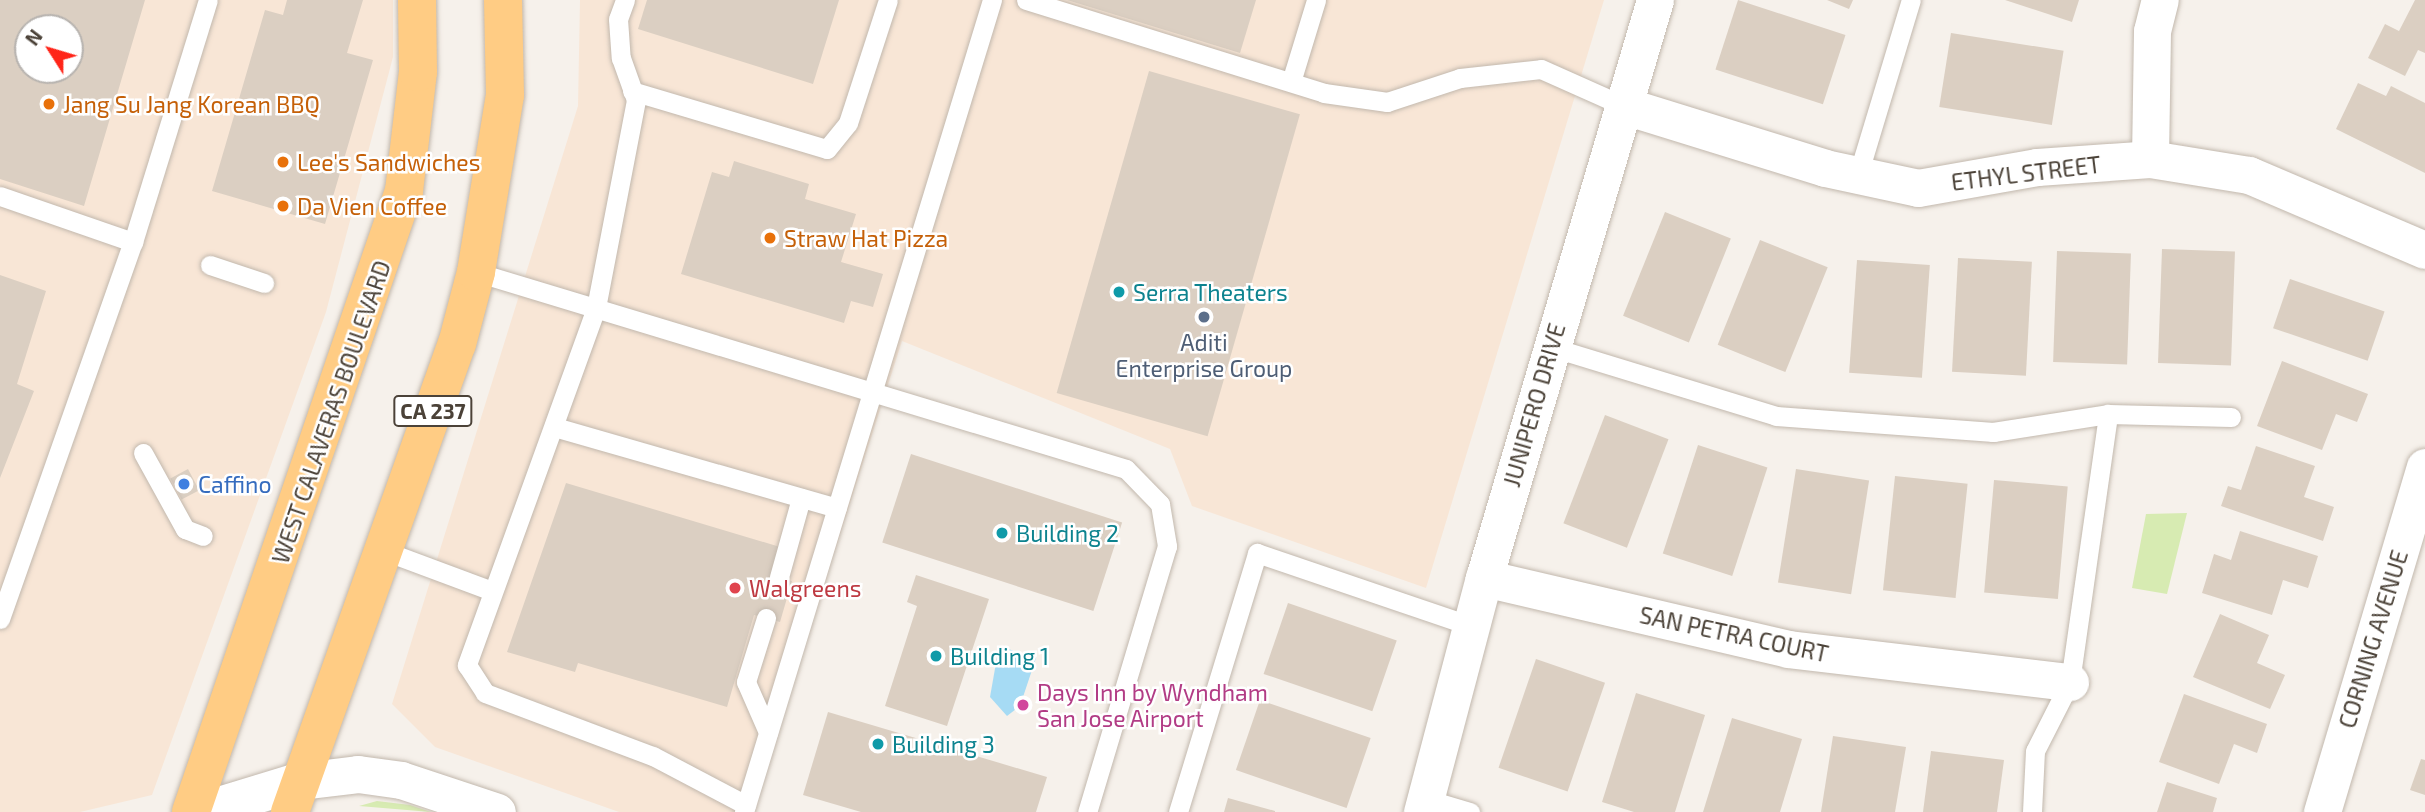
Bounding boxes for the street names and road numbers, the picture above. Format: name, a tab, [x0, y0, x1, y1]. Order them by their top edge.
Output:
street label: ETHYL STREET	[1949, 150, 2103, 196]
street label: WEST CALAVERAS BOULEVARD	[266, 257, 396, 567]
street label: JUNIPERO DRIVE	[1497, 320, 1571, 490]
road number: CA 237	[393, 394, 473, 428]
street label: CORNING AVENUE	[2333, 546, 2413, 732]
street label: SAN PETRA COURT	[1637, 600, 1831, 668]

